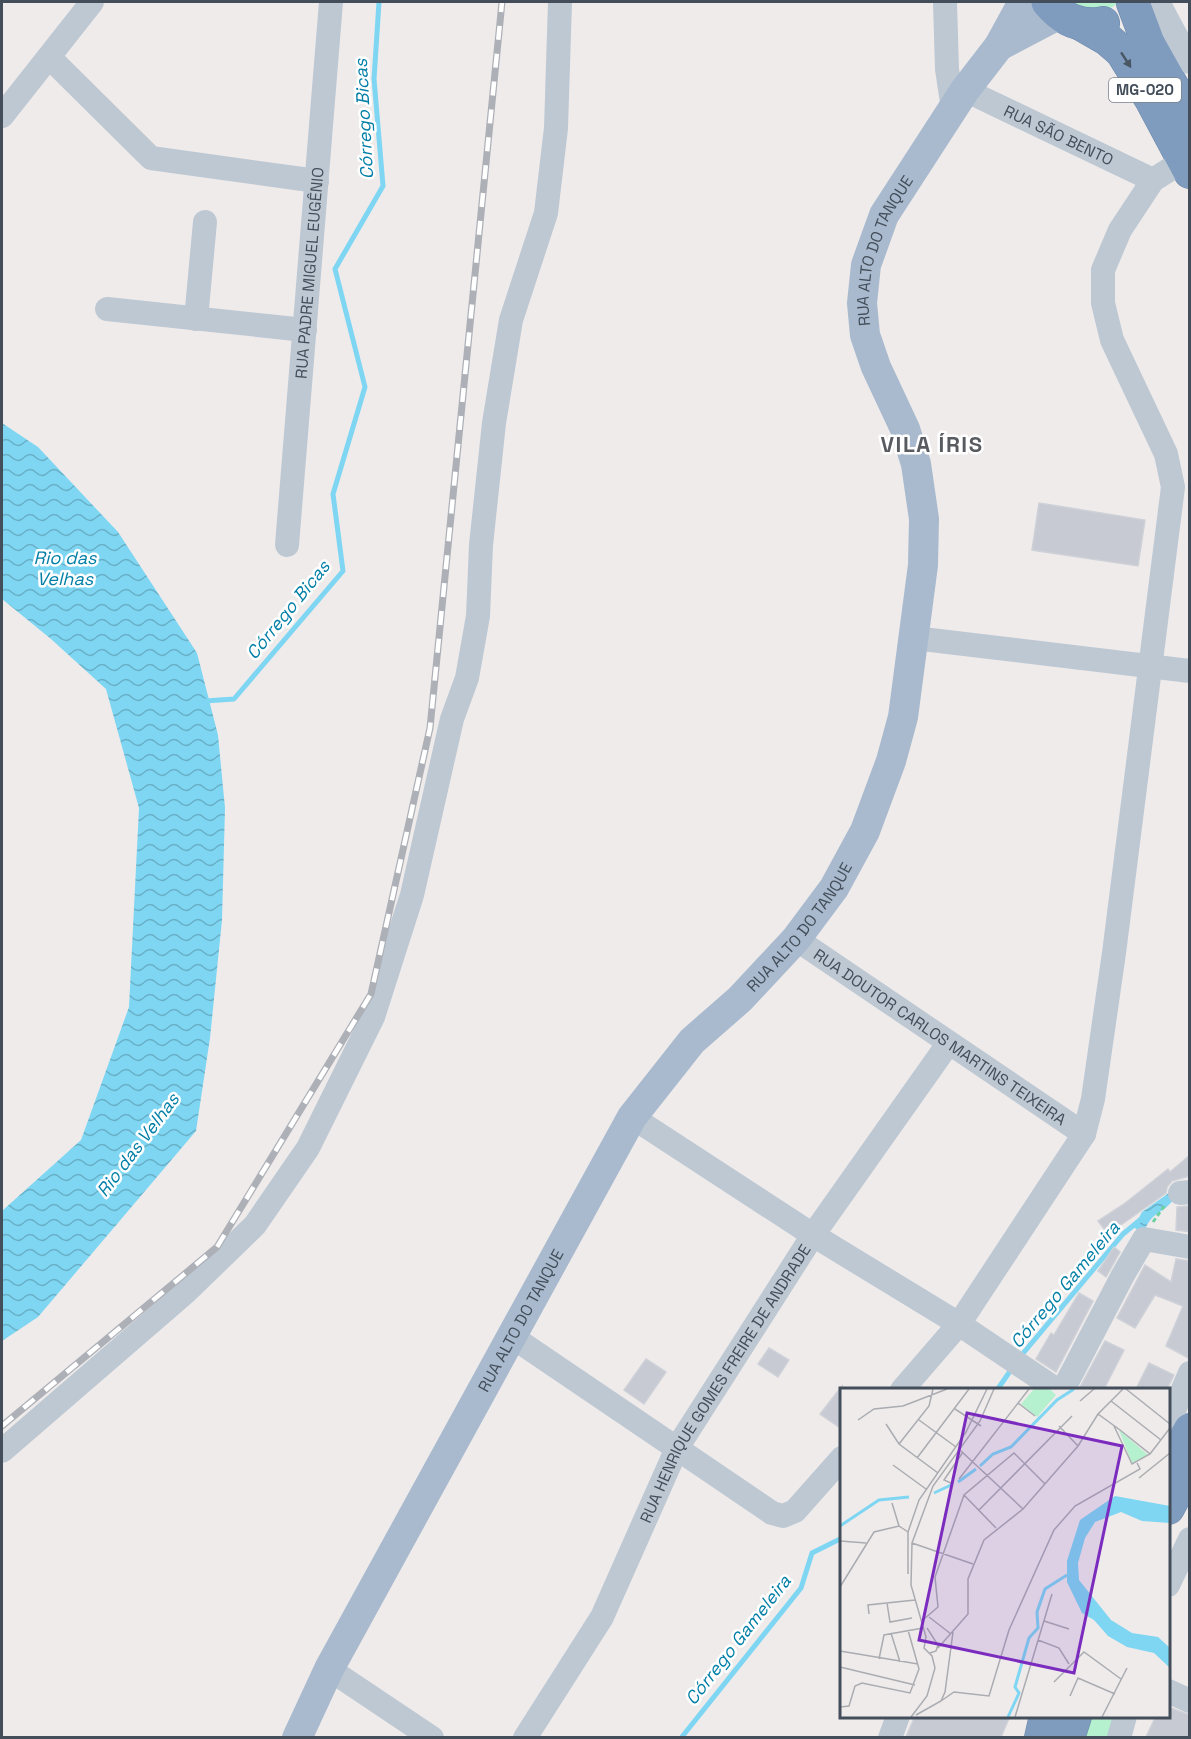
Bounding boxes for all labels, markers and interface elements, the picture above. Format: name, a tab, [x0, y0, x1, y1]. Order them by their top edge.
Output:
one-way arrow	[1121, 52, 1132, 69]
water label: Córrego Bicas	[349, 58, 378, 180]
road number: MG-020	[1109, 78, 1181, 102]
street label: RUA SÃO BENTO	[1000, 100, 1117, 171]
street label: RUA PADRE MIGUEL EUGÊNIO	[291, 166, 329, 380]
street label: RUA ALTO DO TANQUE	[852, 171, 918, 327]
district label: VILA ÍRIS	[881, 430, 983, 458]
water label: Rio das Velhas	[34, 546, 97, 590]
water label: Córrego Bicas	[241, 555, 335, 664]
street label: RUA ALTO DO TANQUE	[742, 859, 857, 996]
street label: RUA DOUTOR CARLOS MARTINS TEIXEIRA	[809, 944, 1070, 1130]
water label: Rio das Velhas	[91, 1088, 184, 1201]
water label: Córrego Gameleira	[1005, 1216, 1125, 1353]
street label: RUA HENRIQUE GOMES FREIRE DE ANDRADE	[635, 1240, 816, 1526]
street label: RUA ALTO DO TANQUE	[473, 1245, 569, 1396]
inset map	[840, 1388, 1170, 1718]
water label: Córrego Gameleira	[680, 1570, 796, 1709]

